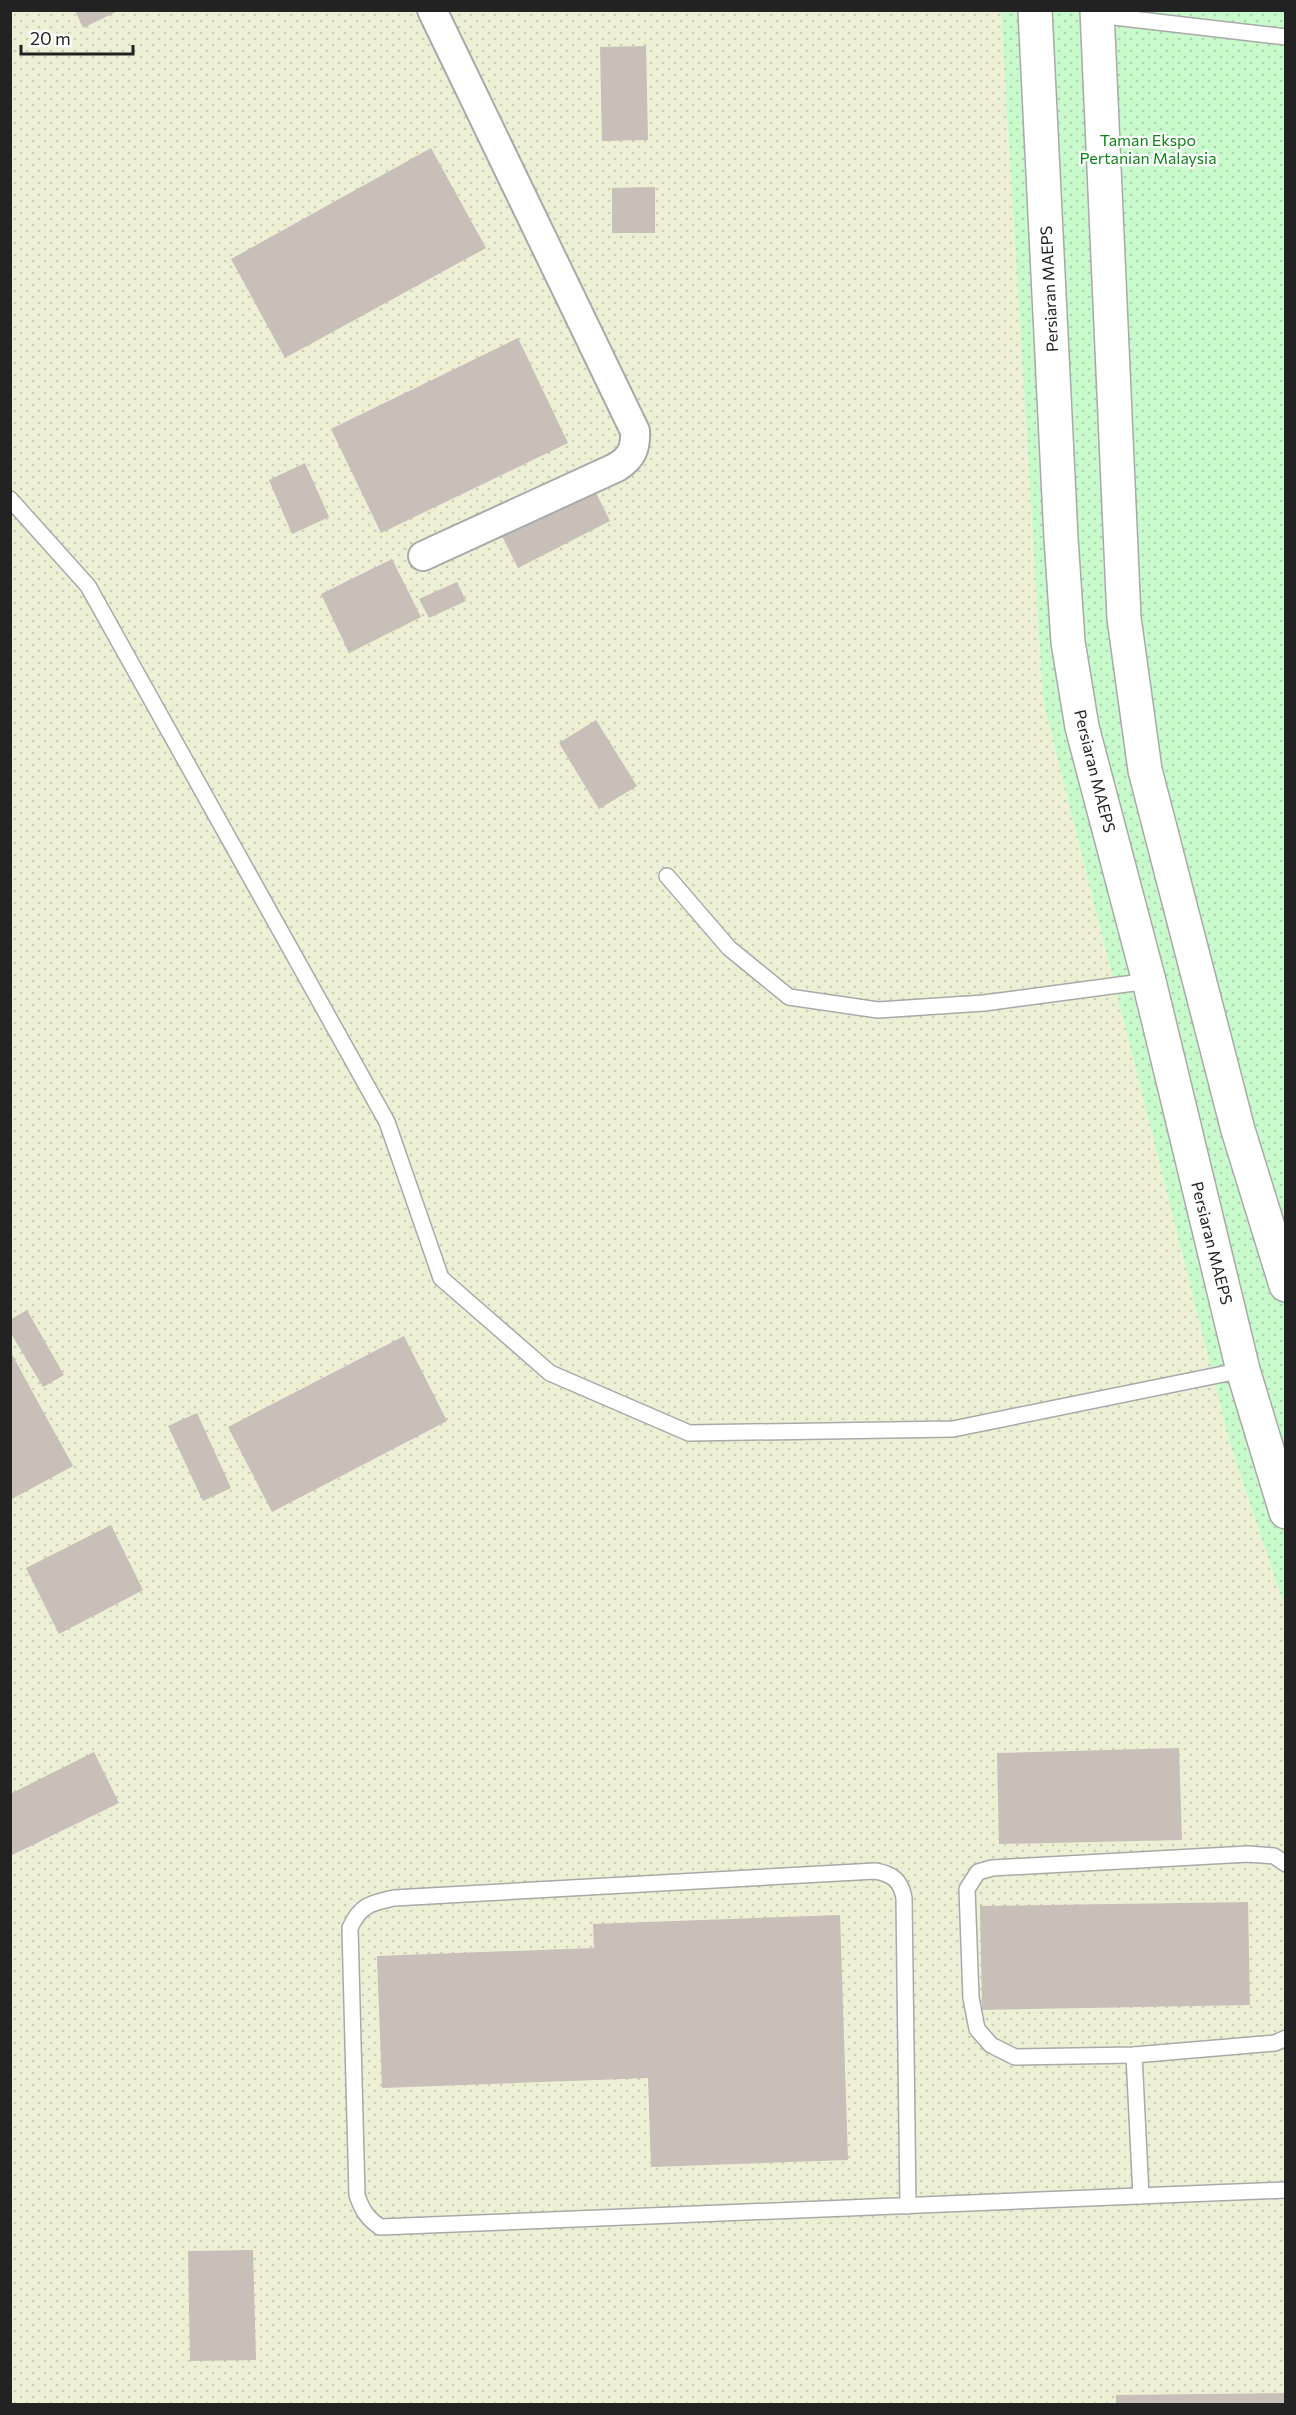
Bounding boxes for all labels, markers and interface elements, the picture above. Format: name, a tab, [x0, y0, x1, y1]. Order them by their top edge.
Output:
scale bar	[21, 18, 134, 56]
text: 20 m	[30, 27, 71, 49]
park label: Taman Ekspo Pertanian Malaysia	[1079, 130, 1217, 167]
street label: Persiaran MAEPS	[1036, 226, 1061, 353]
street label: Persiaran MAEPS	[1071, 707, 1120, 834]
street label: Persiaran MAEPS	[1188, 1179, 1237, 1306]

